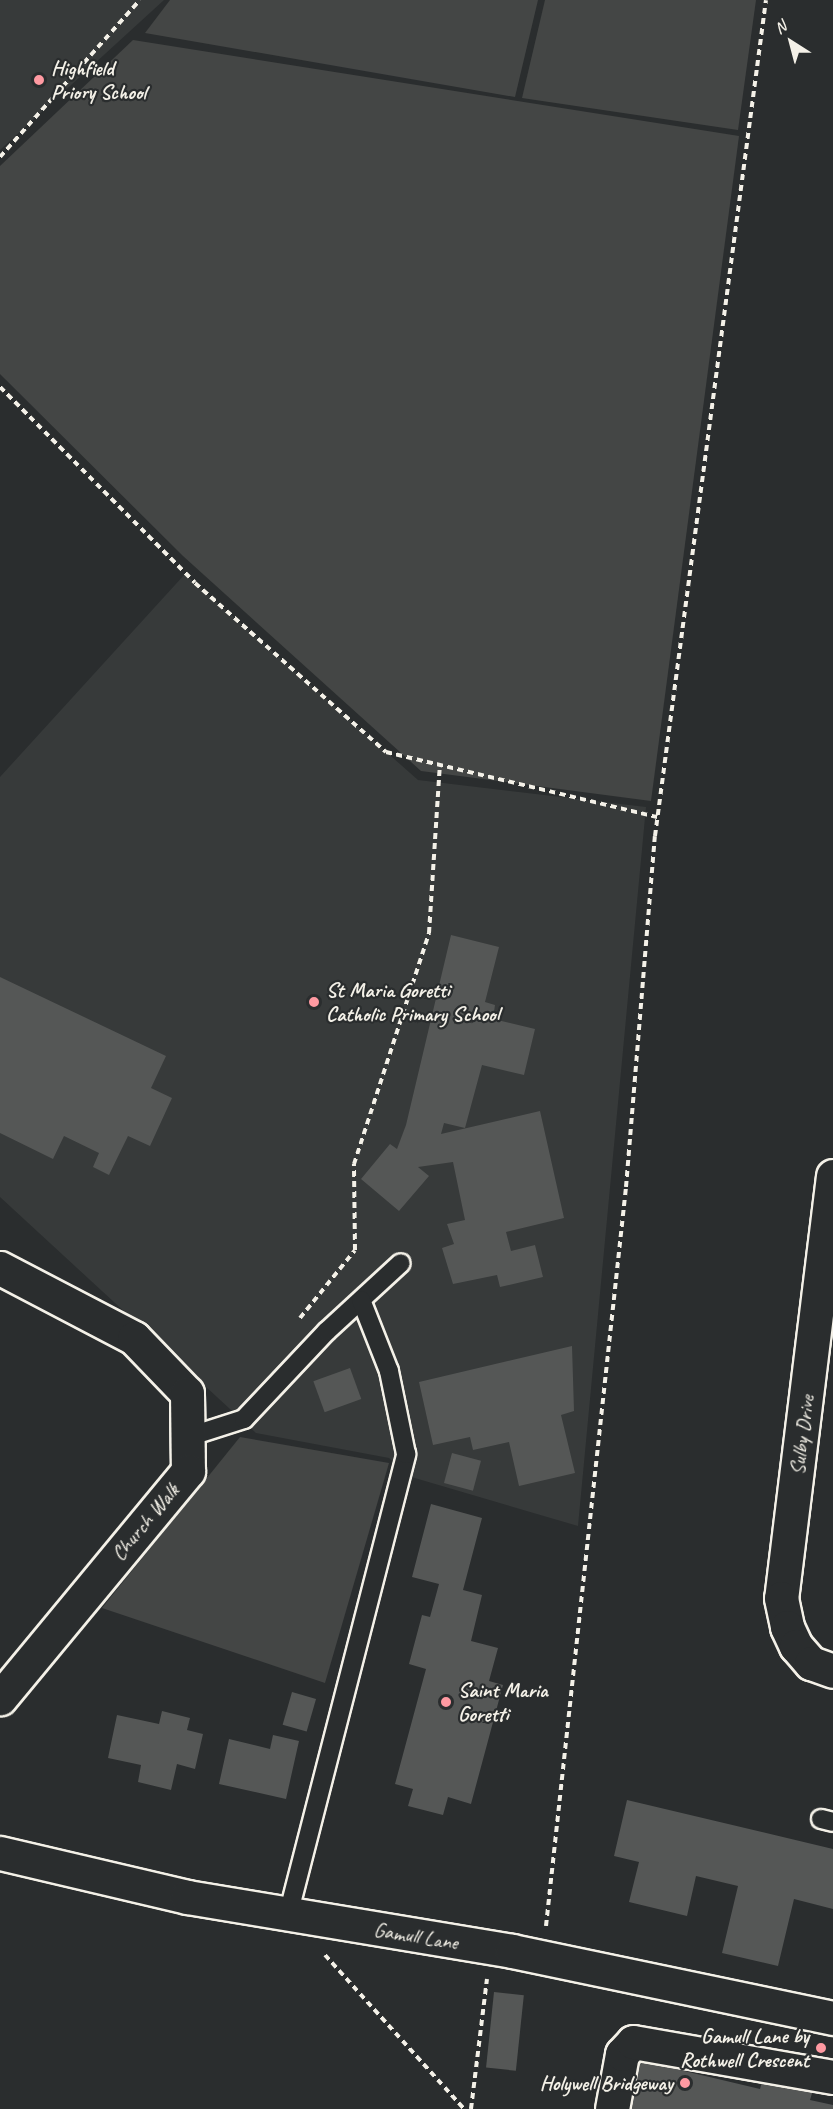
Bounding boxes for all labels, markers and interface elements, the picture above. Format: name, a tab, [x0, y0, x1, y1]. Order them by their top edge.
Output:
north arrow	[761, 12, 821, 72]
text: N	[771, 16, 790, 38]
place label: Highfield Priory School	[51, 55, 146, 105]
marker: Highfield Priory School	[32, 73, 46, 87]
place label: St Maria Goretti Catholic Primary School	[326, 977, 499, 1027]
marker: St Maria Goretti Catholic Primary School	[307, 995, 321, 1009]
street label: Sulby Drive	[785, 1394, 819, 1476]
street label: Church Walk	[105, 1478, 185, 1566]
place label: Saint Maria Goretti	[458, 1677, 548, 1727]
marker: Saint Maria Goretti	[439, 1695, 453, 1709]
street label: Gamull Lane	[372, 1917, 460, 1955]
place label: Gamull Lane by Rothwell Crescent	[680, 2023, 809, 2073]
marker: Gamull Lane by Rothwell Crescent	[814, 2041, 828, 2055]
place label: Holywell Bridgeway	[539, 2070, 673, 2096]
marker: Holywell Bridgeway	[678, 2076, 692, 2090]

